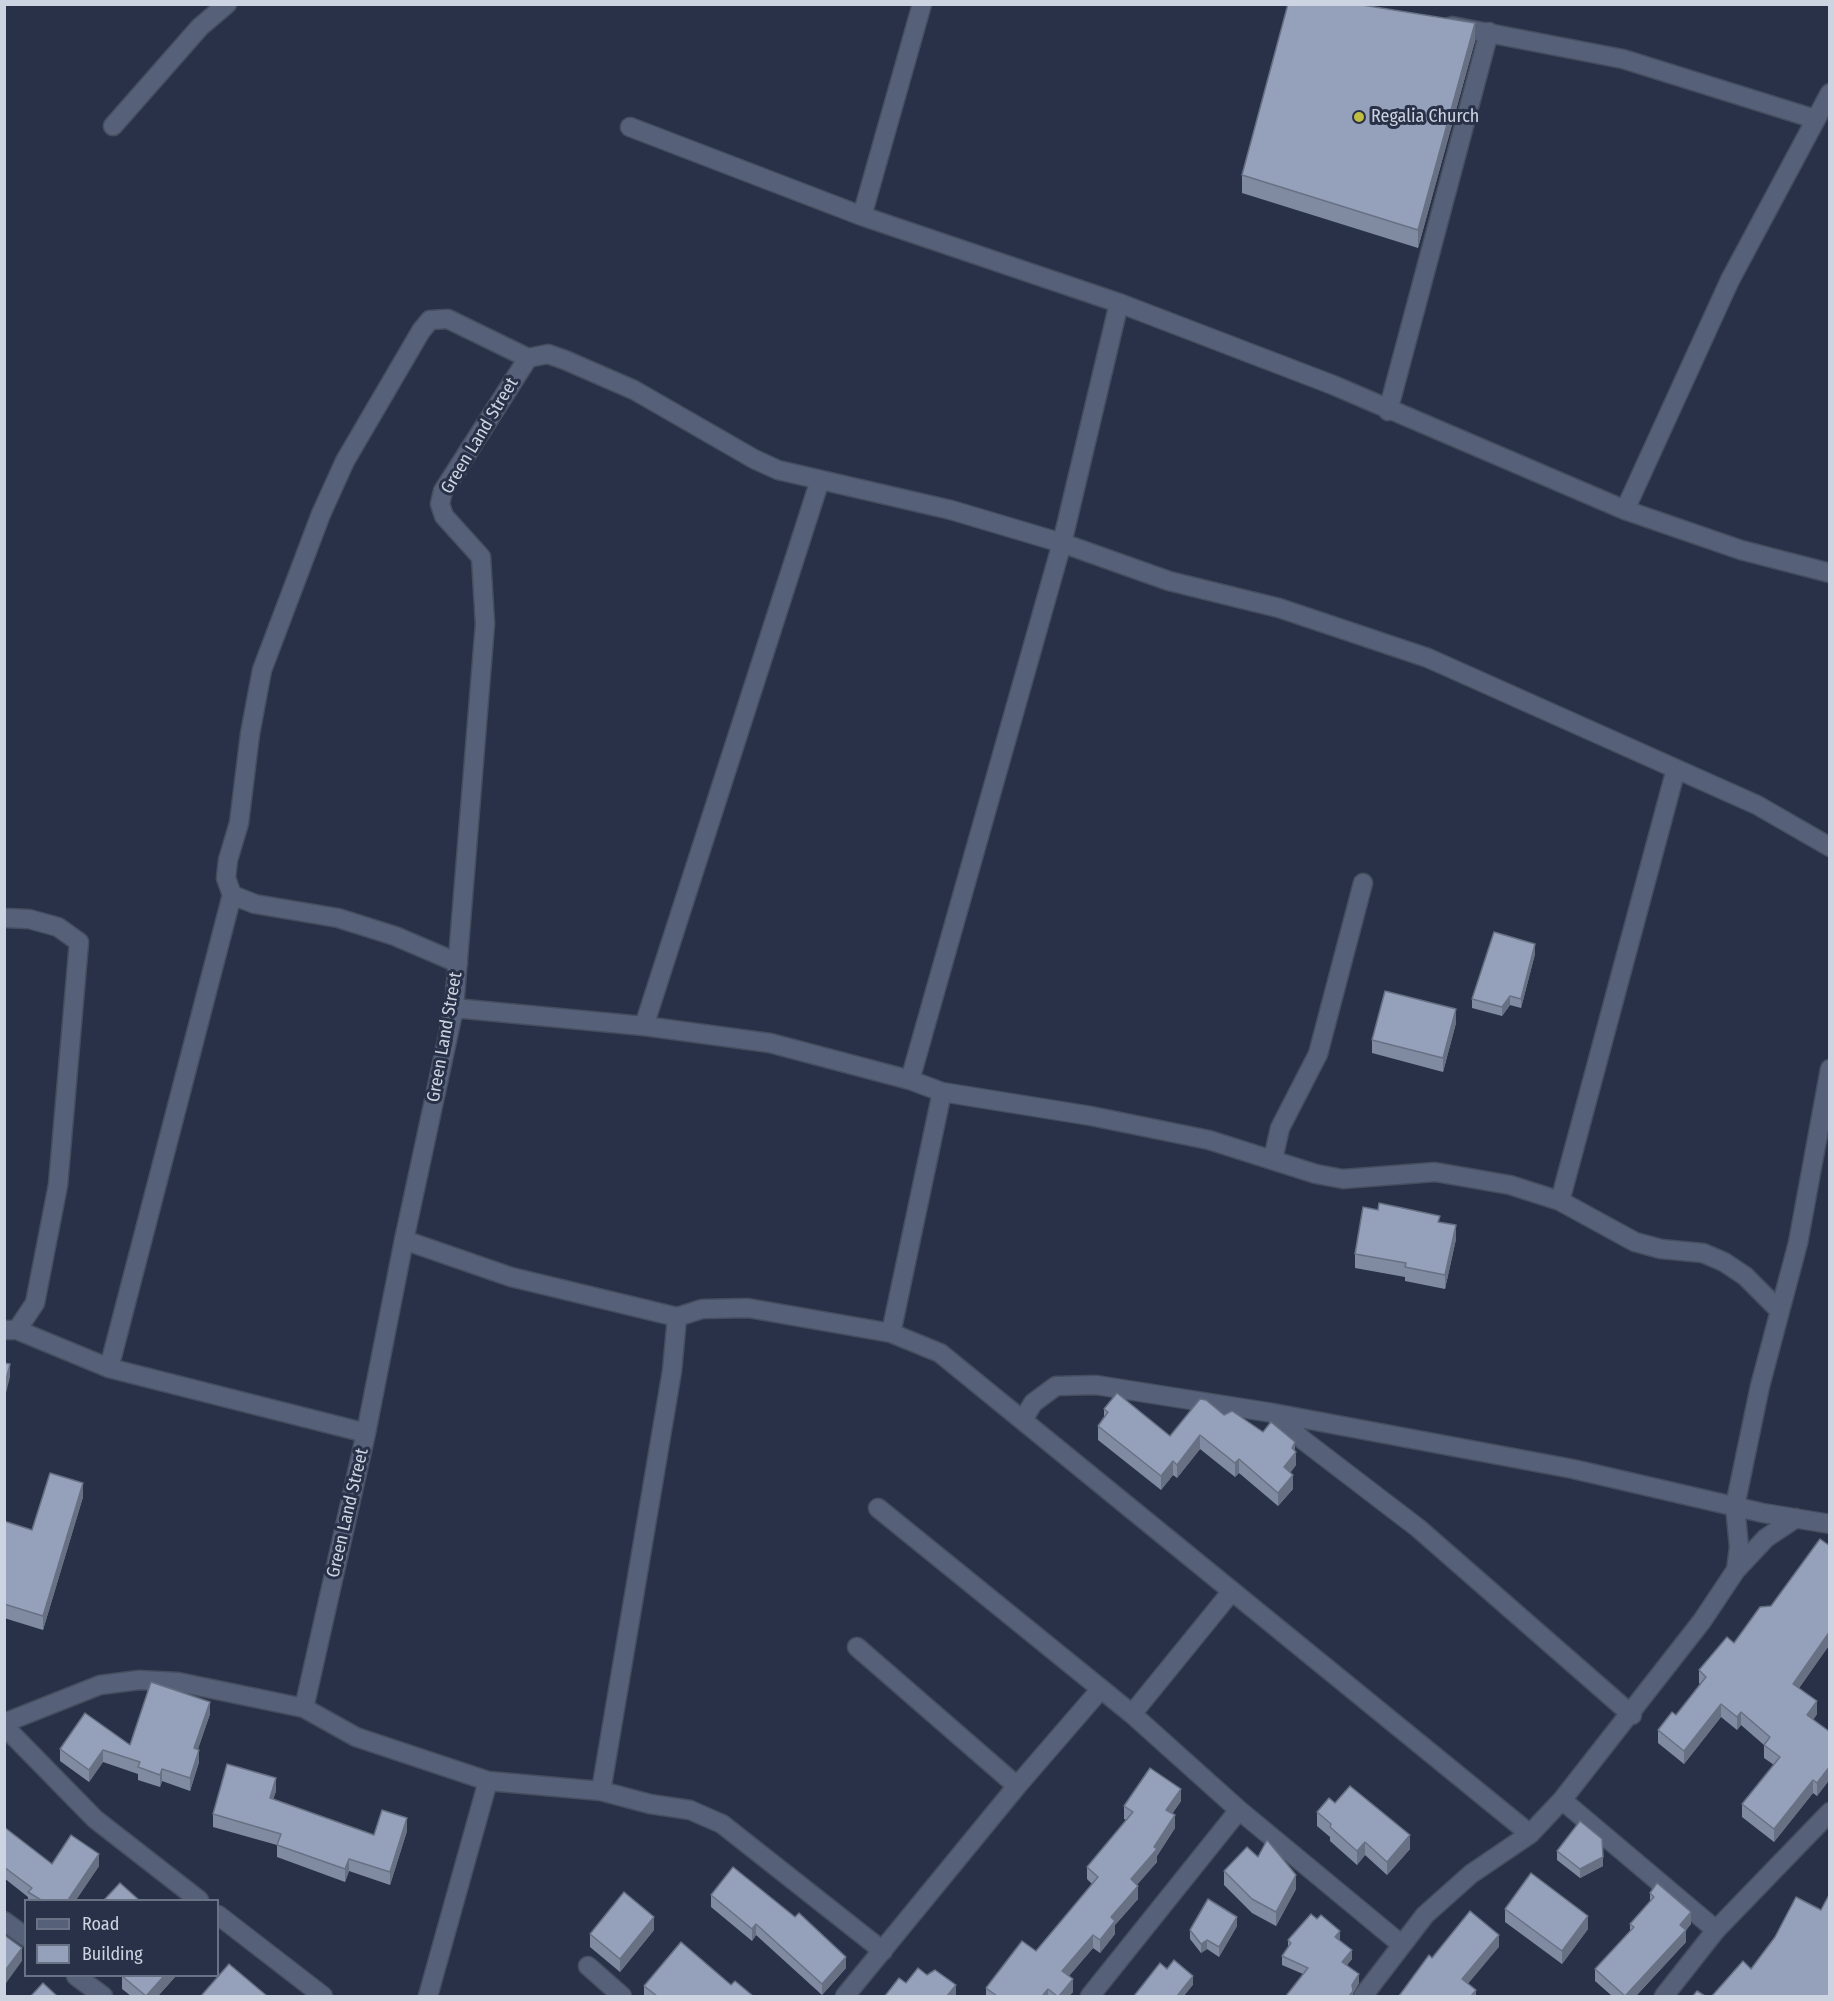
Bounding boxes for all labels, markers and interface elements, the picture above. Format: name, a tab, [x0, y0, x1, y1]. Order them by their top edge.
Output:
place label: Regalia Church	[1371, 106, 1479, 128]
marker: Regalia Church	[1352, 110, 1366, 124]
street label: Green Land Street	[437, 374, 523, 498]
street label: Green Land Street	[423, 970, 467, 1104]
street label: Green Land Street	[323, 1446, 373, 1580]
legend	[24, 1899, 219, 1977]
text: Road	[82, 1913, 119, 1935]
text: Building	[82, 1943, 143, 1965]

